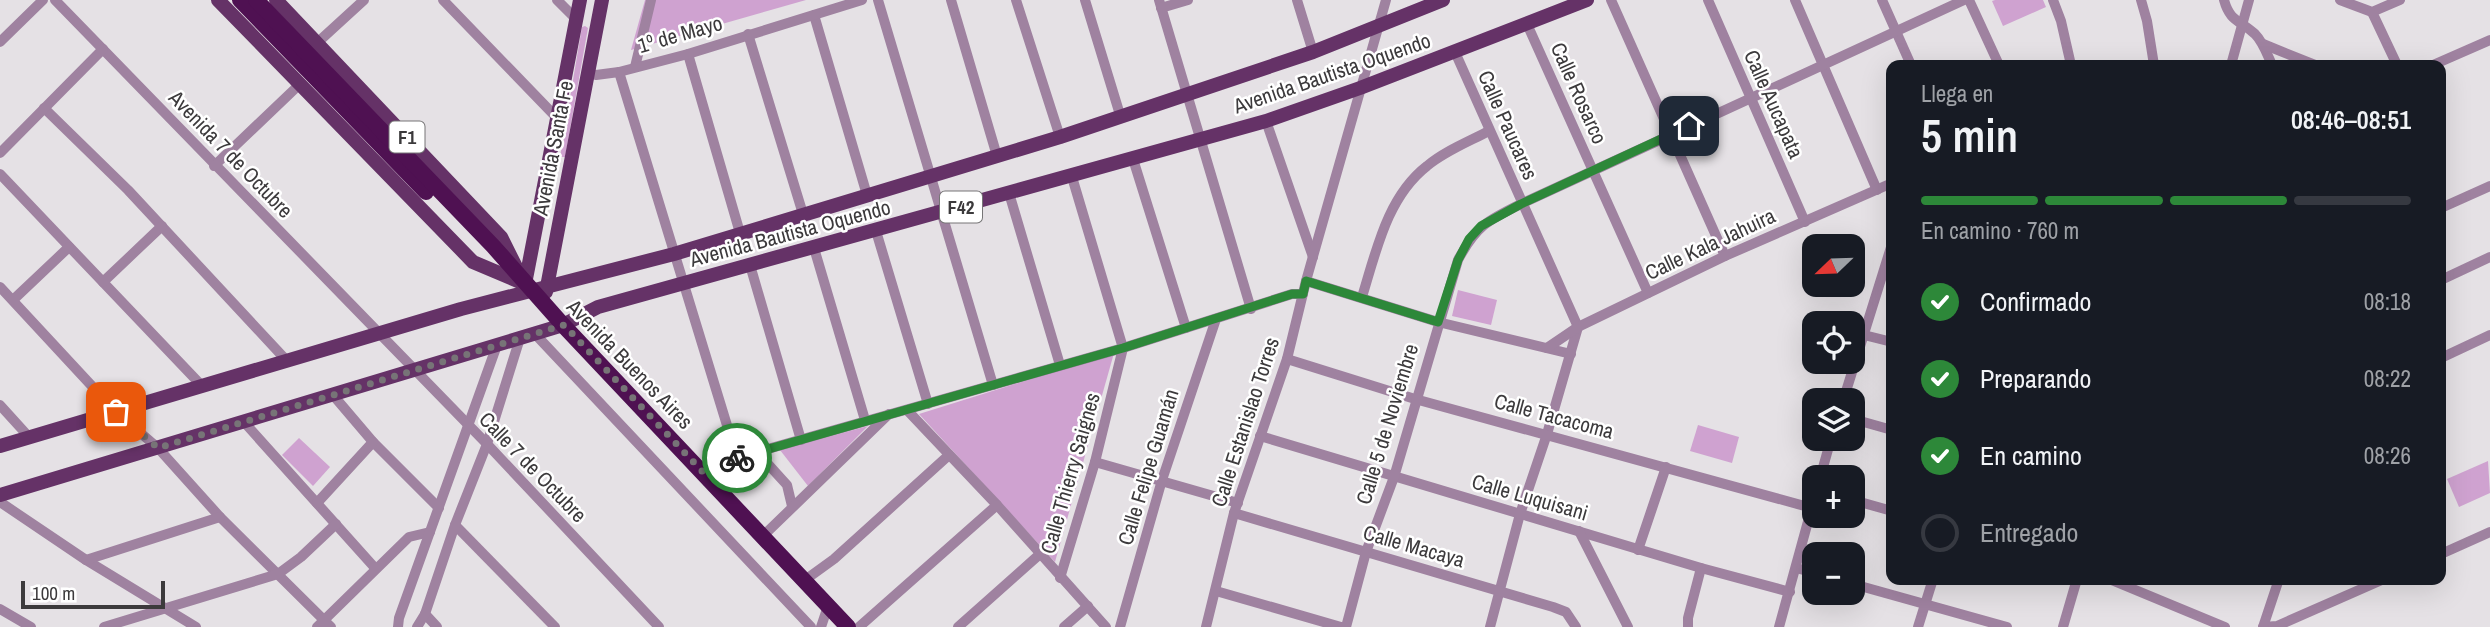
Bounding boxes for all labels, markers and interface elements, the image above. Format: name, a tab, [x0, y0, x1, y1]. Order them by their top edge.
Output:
street label: 1º de Mayo	[634, 8, 726, 60]
street label: Avenida Bautista Oquendo	[1229, 26, 1434, 121]
street label: Calle Rosarco	[1544, 38, 1614, 148]
street label: Calle Aucapata	[1737, 45, 1811, 163]
street label: Calle Paucares	[1471, 66, 1545, 184]
street label: Avenida Santa Fe	[526, 78, 580, 219]
text: Llega en	[1921, 78, 1993, 109]
street label: Avenida 7 de Octubre	[162, 83, 300, 224]
pin	[1659, 96, 1719, 156]
text: 08:46–08:51	[2291, 102, 2411, 137]
text: 5 min	[1921, 104, 2018, 166]
icon: home	[1670, 107, 1708, 145]
road number: F1	[390, 122, 424, 153]
street label: Avenida Bautista Oquendo	[686, 192, 893, 274]
road number: F42	[940, 192, 982, 223]
street label: Calle Kala Jahuira	[1640, 201, 1780, 287]
text: En camino · 760 m	[1921, 215, 2079, 246]
north arrow	[1802, 234, 1866, 298]
map controls	[1802, 234, 1865, 605]
icon: check	[1921, 283, 1959, 321]
text: Confirmado	[1980, 284, 2091, 319]
text: 08:18	[2364, 286, 2411, 317]
street label: Avenida Buenos Aires	[560, 292, 700, 435]
button: locate	[1802, 311, 1865, 374]
street label: Calle Estanislao Torres	[1204, 333, 1286, 511]
street label: Calle 5 de Noviembre	[1349, 340, 1425, 508]
icon: check	[1921, 360, 1959, 398]
text: Preparando	[1980, 361, 2091, 396]
text: 08:22	[2364, 363, 2411, 394]
pin	[86, 382, 146, 442]
street label: Calle Felipe Guamán	[1110, 385, 1186, 549]
street label: Calle Tacacoma	[1491, 386, 1617, 446]
button: layers	[1802, 388, 1865, 451]
street label: Calle Thierry Saignes	[1033, 389, 1107, 557]
icon: bag	[97, 393, 135, 431]
street label: Calle 7 de Octubre	[473, 405, 593, 529]
courier	[702, 423, 772, 493]
icon: check	[1921, 437, 1959, 475]
text: En camino	[1980, 438, 2082, 473]
icon: bike	[718, 439, 756, 477]
text: 08:26	[2364, 440, 2411, 471]
button: +	[1802, 465, 1865, 528]
street label: Calle Luquisani	[1468, 467, 1592, 527]
text: Entregado	[1980, 515, 2078, 550]
street label: Calle Macaya	[1360, 518, 1469, 574]
button: −	[1802, 542, 1865, 605]
scale bar	[21, 578, 164, 610]
text: 100 m	[32, 580, 75, 606]

